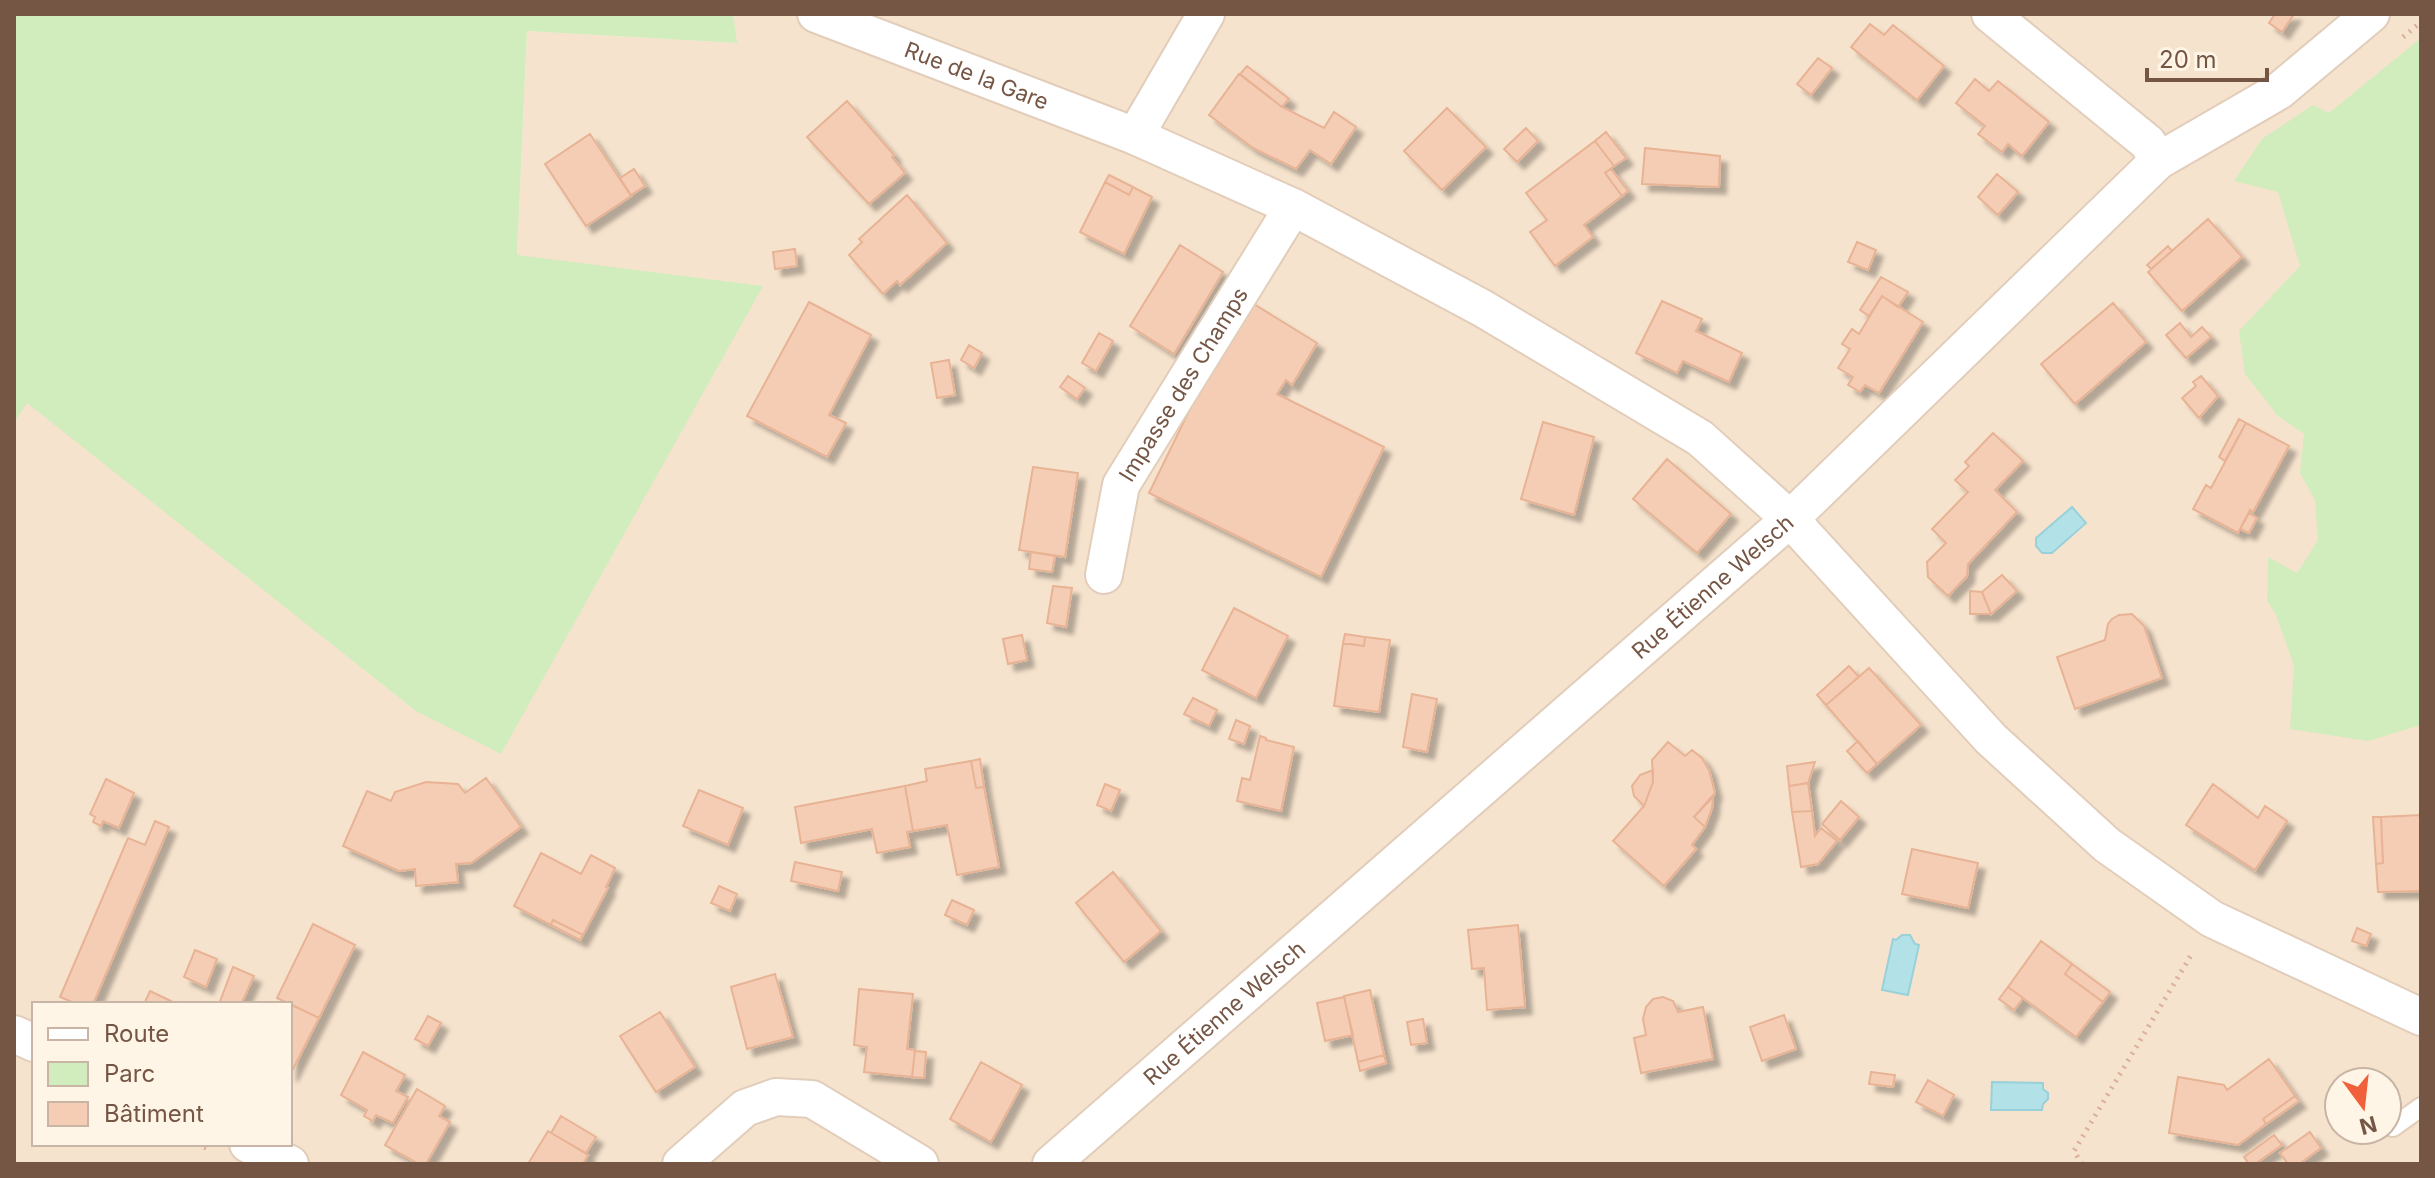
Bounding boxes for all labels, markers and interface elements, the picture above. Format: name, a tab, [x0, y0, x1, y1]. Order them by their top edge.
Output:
scale bar	[2147, 32, 2267, 82]
street label: Rue de la Gare	[901, 36, 1052, 115]
text: 20 m	[2159, 45, 2217, 74]
street label: Impasse des Champs	[1113, 282, 1253, 486]
street label: Rue Étienne Welsch	[1626, 509, 1799, 664]
street label: Rue Étienne Welsch	[1138, 935, 1310, 1090]
legend	[32, 1002, 292, 1146]
text: Route	[104, 1019, 169, 1048]
text: Parc	[104, 1059, 155, 1088]
north arrow	[2323, 1066, 2403, 1146]
text: Bâtiment	[104, 1099, 204, 1128]
text: N	[2357, 1111, 2380, 1140]

